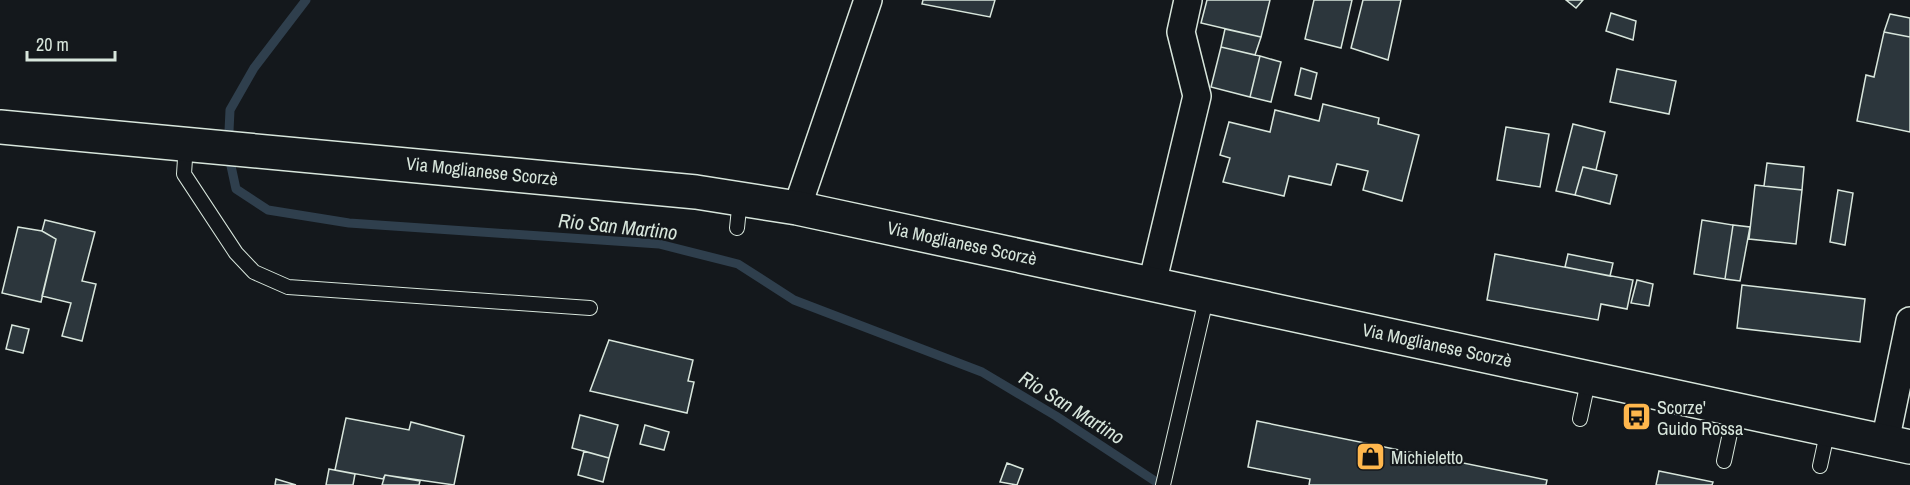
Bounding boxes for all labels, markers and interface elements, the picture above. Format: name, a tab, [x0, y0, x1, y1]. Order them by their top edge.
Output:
scale bar	[27, 24, 116, 62]
text: 20 m	[36, 32, 69, 57]
street label: Via Moglianese Scorzè	[405, 151, 559, 191]
water label: Rio San Martino	[557, 206, 679, 246]
street label: Via Moglianese Scorzè	[885, 215, 1039, 271]
street label: Via Moglianese Scorzè	[1360, 317, 1514, 373]
water label: Rio San Martino	[1014, 364, 1130, 450]
place label: Scorze' Guido Rossa	[1657, 395, 1743, 441]
bus stop icon: Scorze' Guido Rossa	[1620, 401, 1652, 433]
shop icon: Michieletto	[1354, 441, 1386, 473]
place label: Michieletto	[1391, 445, 1463, 470]

